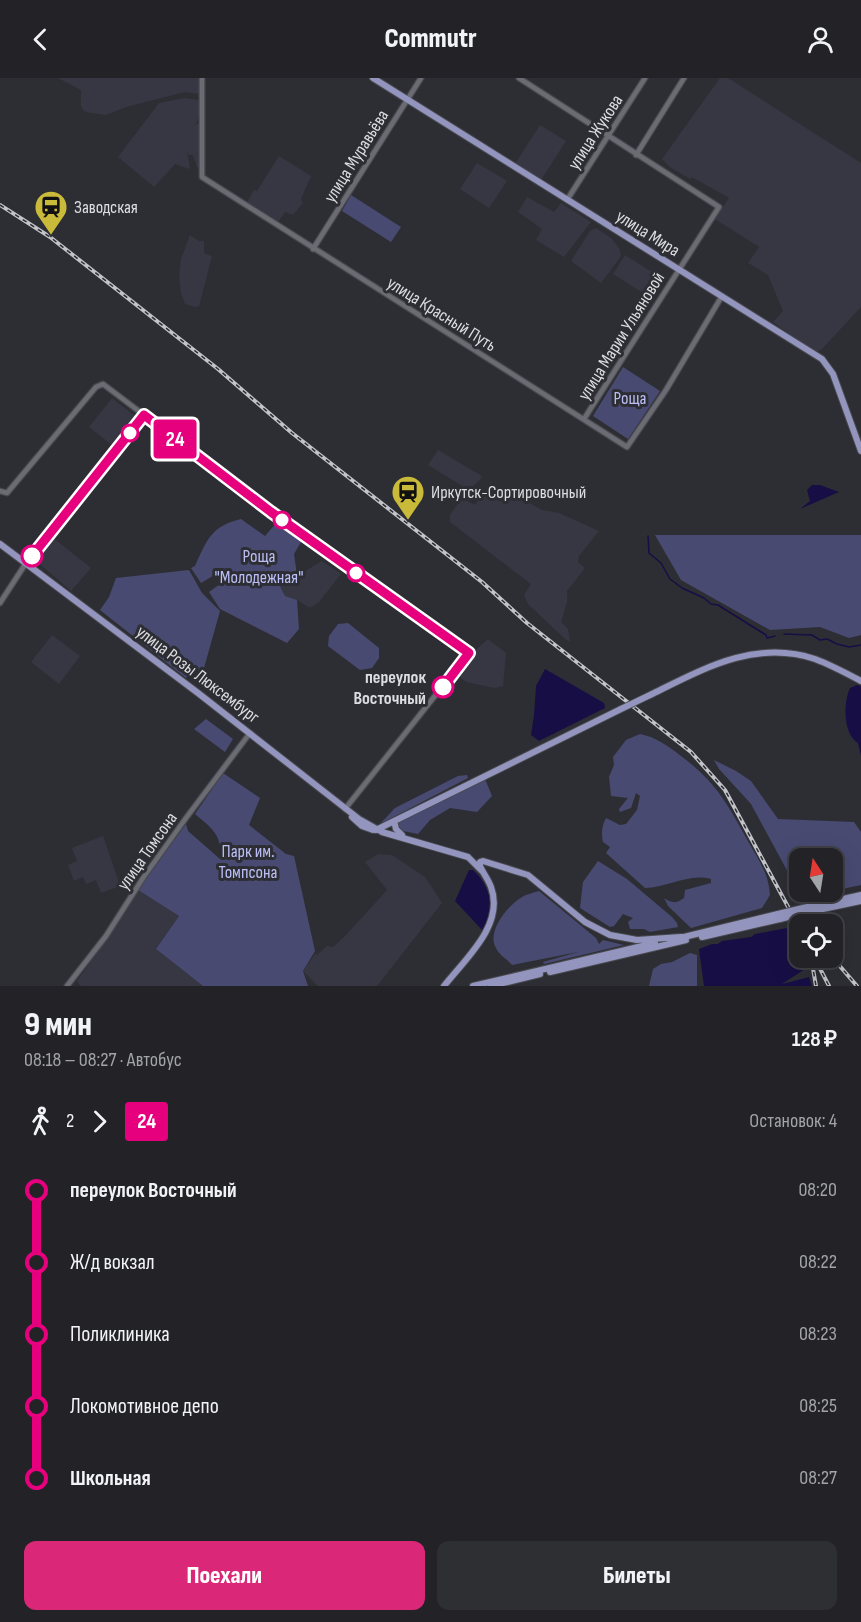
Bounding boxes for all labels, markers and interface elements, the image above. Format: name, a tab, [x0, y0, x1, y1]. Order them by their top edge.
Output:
icon: back	[24, 23, 57, 56]
text: Commutr	[384, 23, 477, 55]
icon: person	[804, 23, 837, 56]
street label: улица Жукова	[563, 91, 627, 174]
street label: улица Муравьёва	[320, 106, 393, 206]
station icon: Заводская	[33, 189, 69, 236]
place label: Заводская	[74, 197, 138, 218]
street label: улица Мира	[612, 206, 684, 261]
street label: улица Марии Ульяновой	[574, 268, 669, 404]
street label: улица Красный Путь	[383, 272, 500, 357]
park label: Роща	[613, 388, 647, 409]
line badge: 24	[148, 420, 202, 458]
unlabelled marker	[121, 424, 139, 442]
text: 24	[166, 427, 184, 452]
station icon: Иркутск-Сортировочный	[390, 474, 426, 521]
place label: Иркутск-Сортировочный	[431, 482, 586, 503]
unlabelled marker	[273, 511, 291, 529]
unlabelled marker	[21, 545, 43, 567]
park label: Роща "Молодежная"	[215, 546, 303, 588]
unlabelled marker	[347, 564, 365, 582]
street label: улица Розы Люксембург	[132, 621, 264, 728]
place label: переулок Восточный	[353, 667, 426, 709]
marker: переулок Восточный	[432, 676, 454, 698]
street label: улица Томсона	[113, 808, 182, 894]
park label: Парк им. Томпсона	[219, 841, 278, 883]
north arrow	[789, 848, 843, 902]
map controls	[789, 848, 843, 968]
button: locate	[789, 914, 843, 968]
text: 9 мин	[24, 1005, 92, 1045]
text: 128 ₽	[792, 1026, 837, 1053]
text: 08:18 – 08:27 · Автобус	[24, 1048, 182, 1072]
icon: walk	[24, 1105, 57, 1138]
icon: forward	[83, 1105, 116, 1138]
text: 2	[66, 1109, 74, 1133]
text: 24	[137, 1109, 156, 1134]
text: Остановок: 4	[749, 1109, 837, 1133]
text: переулок Восточный	[70, 1177, 237, 1204]
text: 08:20	[798, 1178, 837, 1202]
text: Ж/д вокзал	[70, 1249, 155, 1276]
text: 08:22	[799, 1250, 837, 1274]
text: Поликлиника	[70, 1321, 170, 1348]
text: 08:23	[799, 1322, 837, 1346]
text: Локомотивное депо	[70, 1393, 219, 1420]
text: 08:25	[799, 1394, 837, 1418]
text: Школьная	[70, 1465, 151, 1492]
text: 08:27	[799, 1466, 837, 1490]
button: Поехали	[24, 1541, 425, 1610]
button: Билеты	[437, 1541, 837, 1610]

